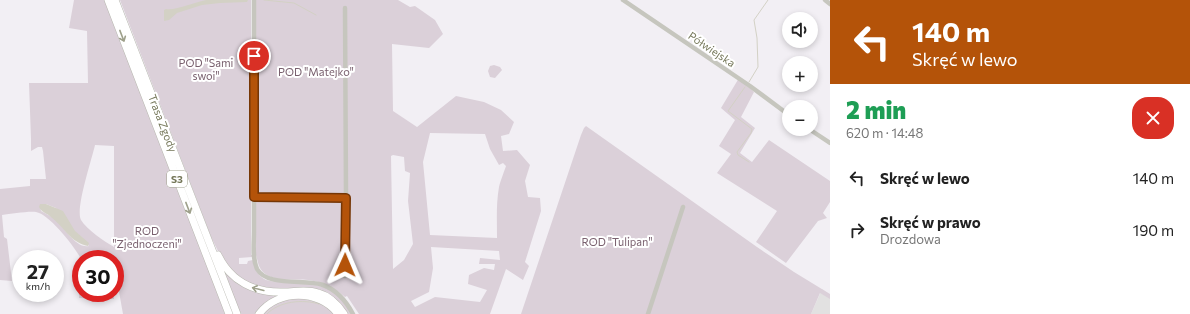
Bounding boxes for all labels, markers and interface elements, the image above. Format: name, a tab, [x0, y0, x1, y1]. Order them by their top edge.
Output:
map controls	[782, 12, 818, 136]
button: sound	[782, 12, 818, 48]
text: 140 m	[912, 14, 990, 48]
icon: left	[846, 16, 898, 68]
street label: Półwiejska	[686, 29, 738, 69]
one-way arrow	[119, 30, 127, 42]
pin	[237, 39, 271, 73]
icon: arrive	[243, 45, 265, 67]
text: Skręć w lewo	[912, 48, 1018, 70]
park label: POD "Sami swoi"	[179, 56, 234, 82]
button: +	[782, 56, 818, 92]
park label: POD "Matejko"	[278, 65, 354, 78]
street label: Trasa Zgody	[146, 92, 180, 154]
text: 2 min	[846, 95, 906, 124]
button: close	[1132, 97, 1174, 139]
button: −	[782, 100, 818, 136]
text: 620 m · 14:48	[846, 125, 924, 141]
icon: left	[846, 167, 868, 189]
text: Skręć w lewo	[880, 169, 970, 187]
text: 140 m	[1133, 169, 1174, 187]
road number: S3	[167, 171, 187, 187]
one-way arrow	[185, 202, 193, 214]
text: Skręć w prawo	[880, 213, 981, 231]
icon: right	[846, 219, 868, 241]
text: 190 m	[1133, 221, 1174, 239]
park label: ROD "Zjednoczeni"	[112, 224, 182, 250]
text: Drozdowa	[880, 231, 941, 247]
park label: ROD "Tulipan"	[581, 235, 653, 248]
position arrow	[324, 244, 366, 286]
speed limit sign: 30	[72, 250, 124, 302]
text: 27	[27, 259, 49, 283]
text: km/h	[26, 280, 50, 292]
one-way arrow	[252, 285, 265, 292]

